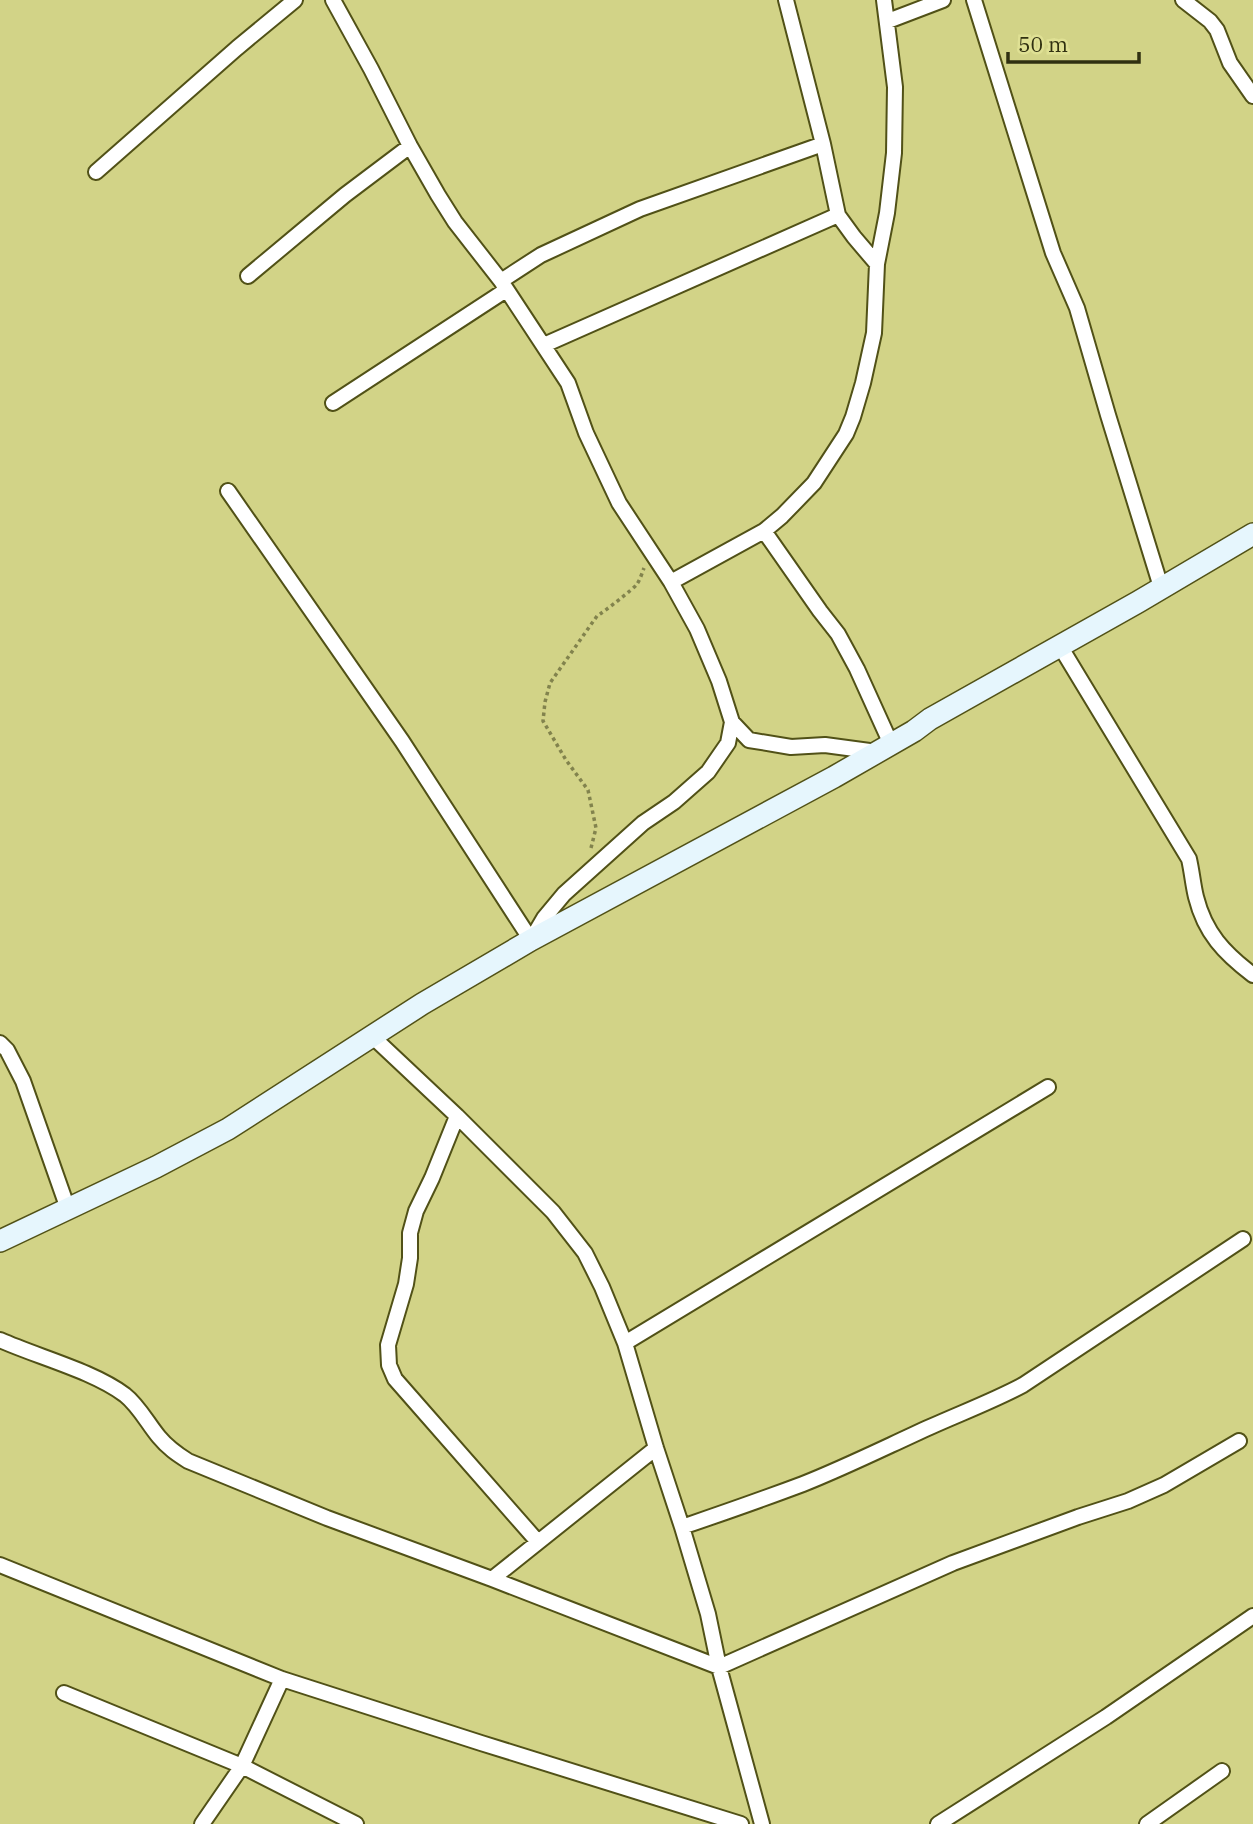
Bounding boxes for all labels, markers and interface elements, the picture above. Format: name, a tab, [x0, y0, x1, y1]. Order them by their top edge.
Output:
scale bar	[1008, 21, 1139, 65]
text: 50 m	[1018, 30, 1068, 58]

